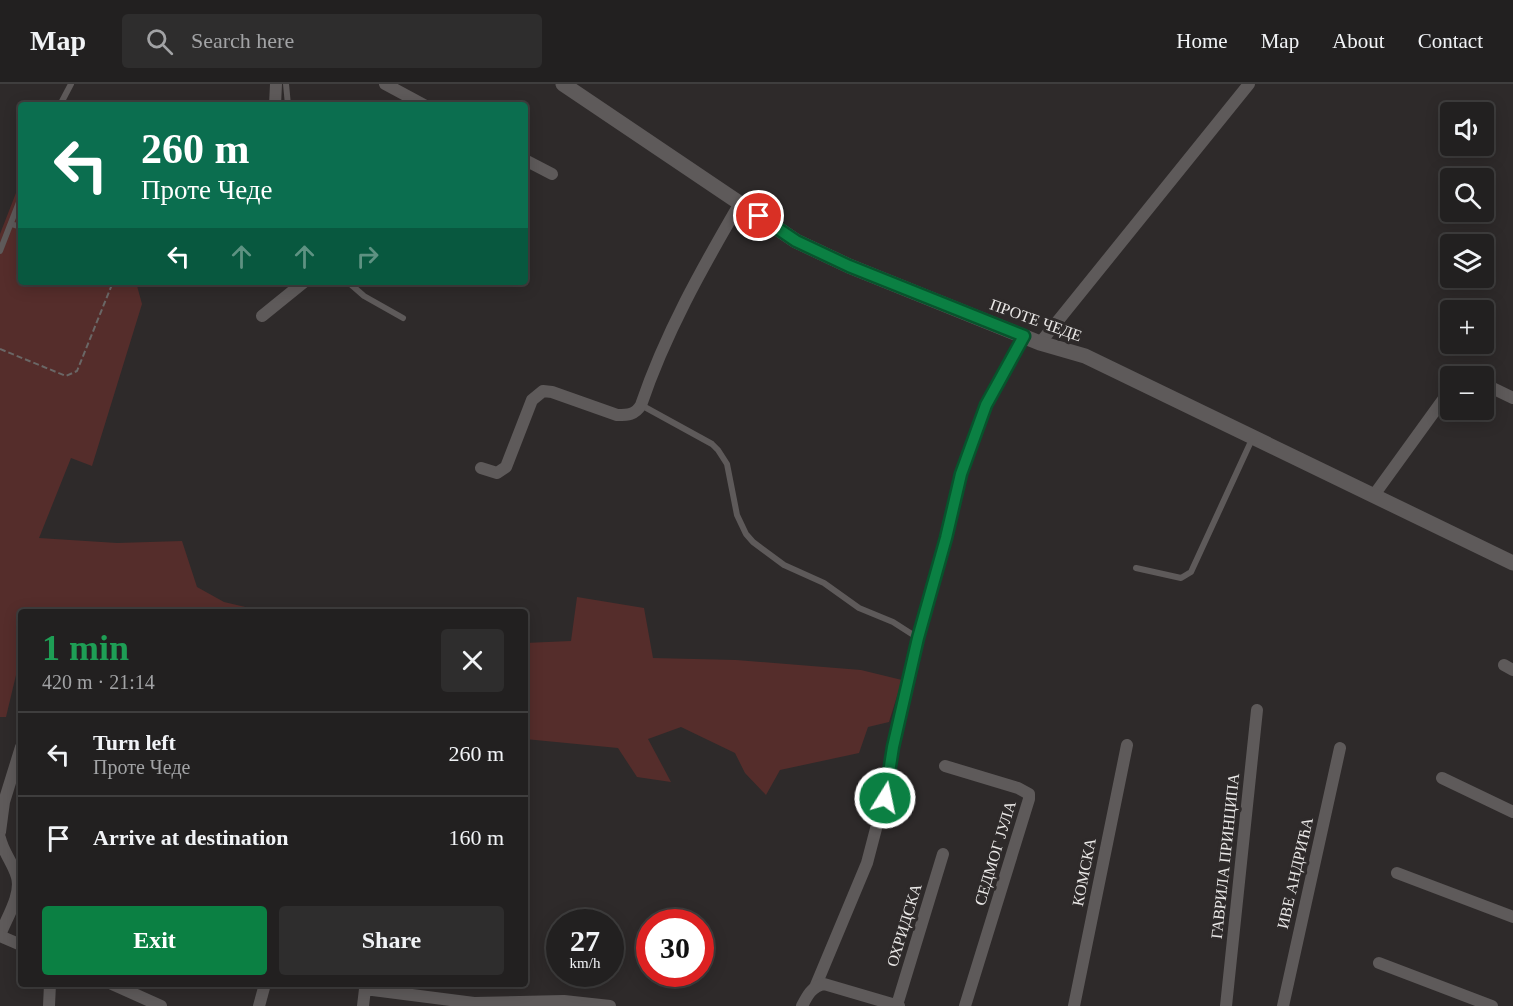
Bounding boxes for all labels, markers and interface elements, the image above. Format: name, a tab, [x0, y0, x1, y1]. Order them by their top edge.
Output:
search box	[122, 14, 542, 68]
text: Map	[30, 25, 86, 56]
icon: search	[143, 25, 176, 58]
text: Search here	[191, 28, 294, 53]
text: Home	[1176, 29, 1228, 53]
text: Map	[1261, 29, 1299, 53]
text: About	[1332, 29, 1385, 53]
text: Contact	[1418, 29, 1483, 53]
map controls	[1440, 102, 1494, 420]
button: sound	[1440, 102, 1494, 156]
icon: left	[42, 126, 120, 204]
text: 260 m	[141, 126, 250, 172]
button: search	[1440, 168, 1494, 222]
text: Проте Чеде	[141, 175, 273, 205]
pin	[733, 190, 784, 241]
icon: arrive	[742, 199, 775, 232]
button: layers	[1440, 234, 1494, 288]
icon: left	[162, 240, 195, 273]
icon: ahead	[225, 240, 258, 273]
icon: ahead	[288, 240, 321, 273]
icon: right	[351, 240, 384, 273]
street label: ПРОТЕ ЧЕДЕ	[987, 295, 1084, 345]
button: +	[1440, 300, 1494, 354]
button: −	[1440, 366, 1494, 420]
text: 1 min	[42, 628, 129, 668]
button: close	[441, 629, 504, 692]
text: 420 m · 21:14	[42, 671, 155, 693]
text: Turn left	[93, 730, 176, 755]
icon: left	[42, 738, 75, 771]
text: 260 m	[448, 741, 504, 766]
text: Проте Чеде	[93, 756, 190, 778]
position arrow	[853, 766, 917, 830]
street label: ГАВРИЛА ПРИНЦИПА	[1208, 772, 1243, 940]
street label: СЕДМОГ ЈУЛА	[971, 798, 1020, 908]
street label: ИВЕ АНДРИЋА	[1274, 815, 1317, 931]
icon: arrive	[42, 822, 75, 855]
text: Arrive at destination	[93, 825, 289, 850]
text: 160 m	[448, 825, 504, 850]
street label: КОМСКА	[1069, 836, 1099, 907]
street label: ОХРИДСКА	[883, 881, 926, 969]
button: Exit	[42, 906, 267, 975]
button: Share	[279, 906, 504, 975]
speed limit sign: 30	[636, 909, 714, 987]
text: 27	[570, 924, 600, 957]
text: km/h	[570, 955, 600, 971]

